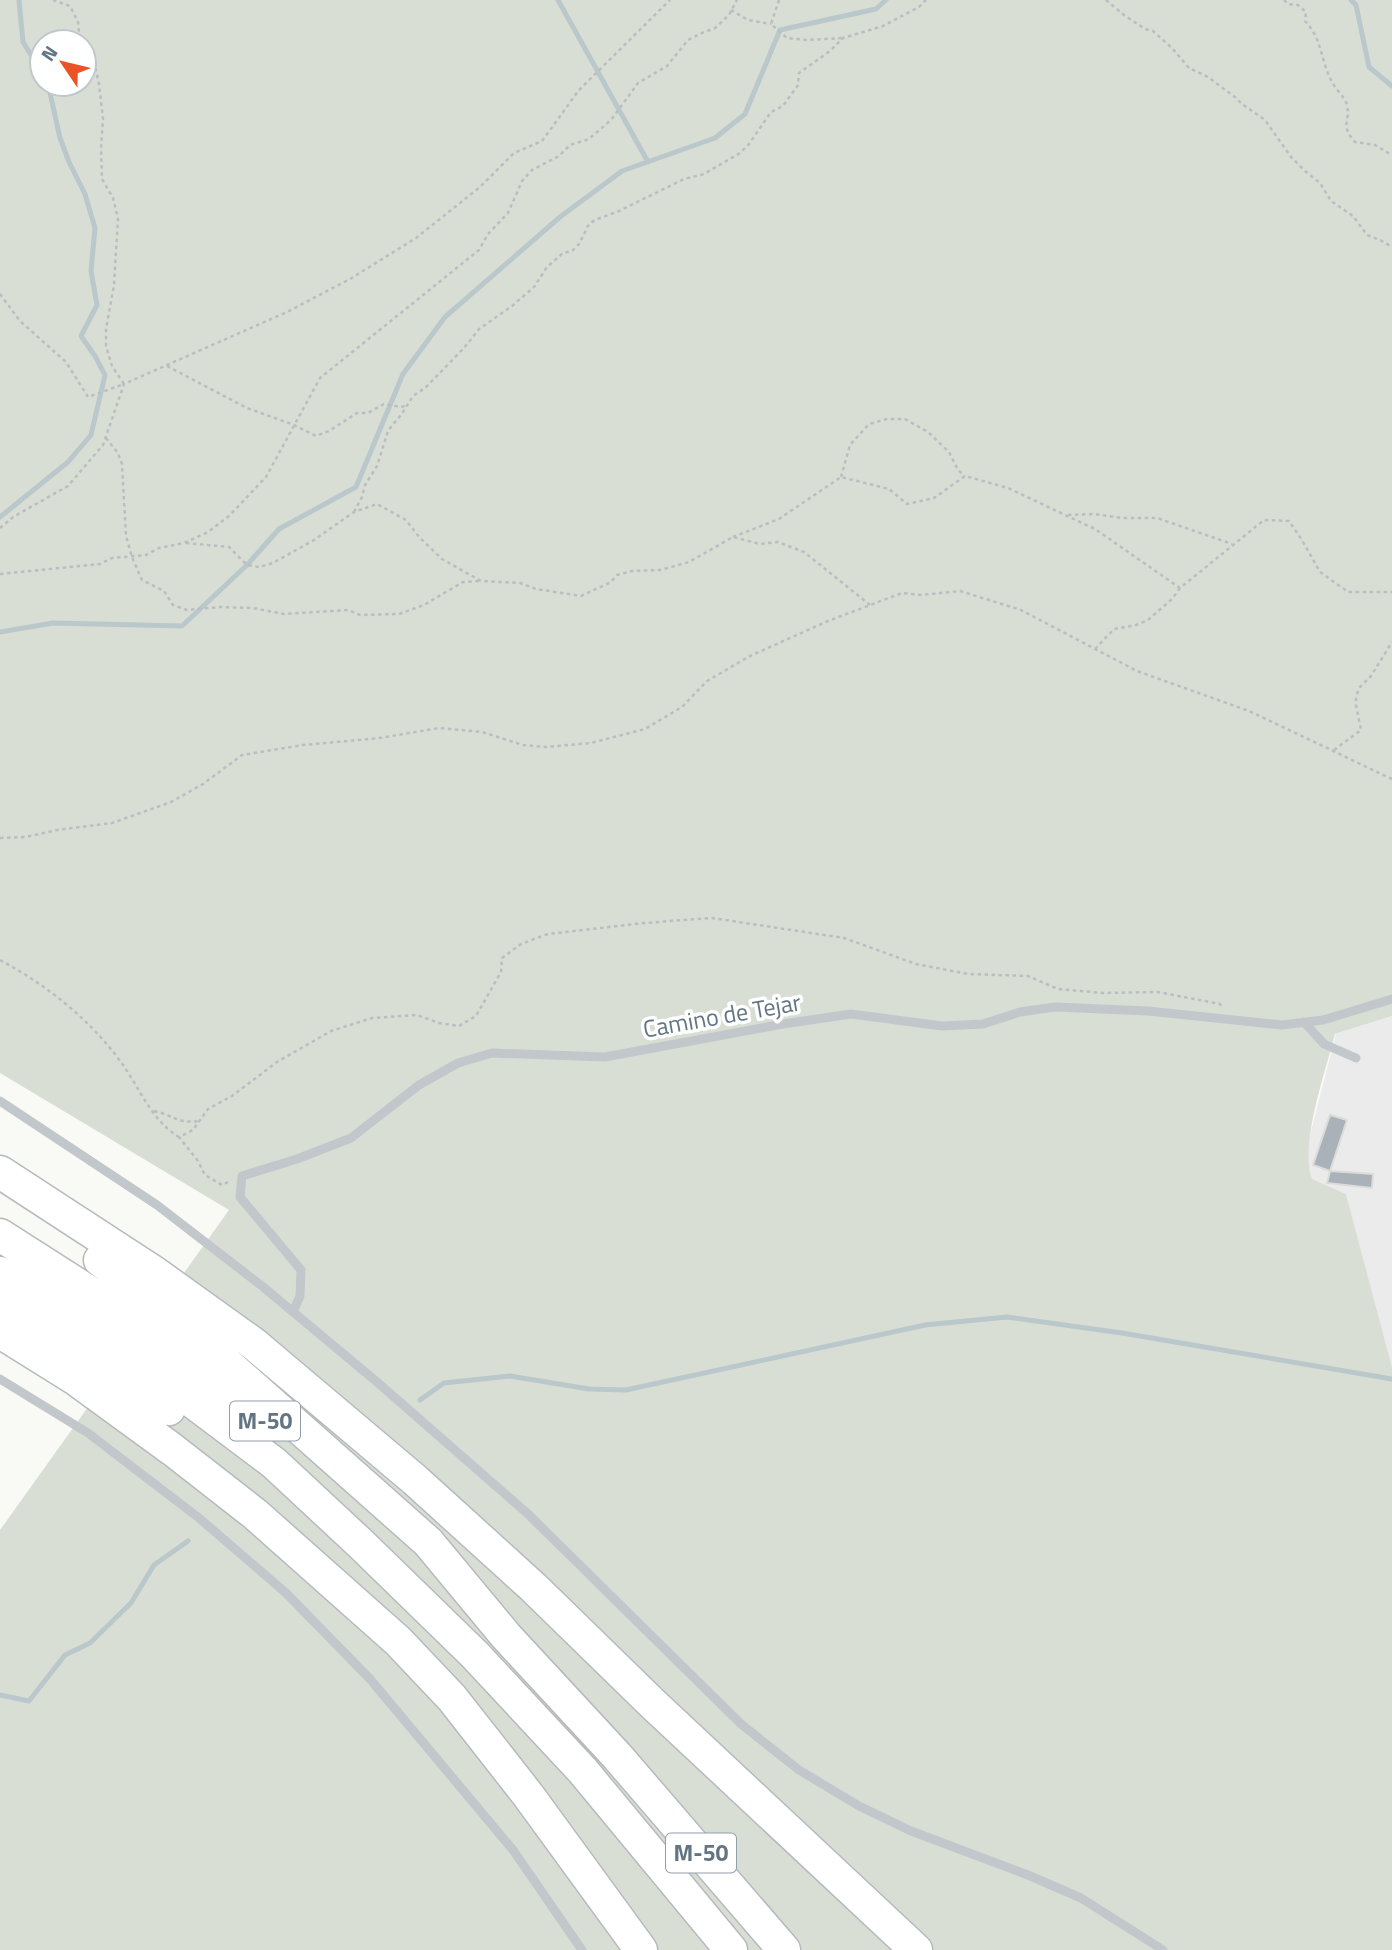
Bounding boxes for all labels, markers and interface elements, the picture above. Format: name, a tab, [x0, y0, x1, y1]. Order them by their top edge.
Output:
north arrow	[28, 28, 98, 98]
text: N	[33, 39, 64, 67]
street label: Camino de Tejar	[640, 983, 803, 1047]
road number: M-50	[230, 1402, 300, 1440]
road number: M-50	[666, 1834, 736, 1872]

